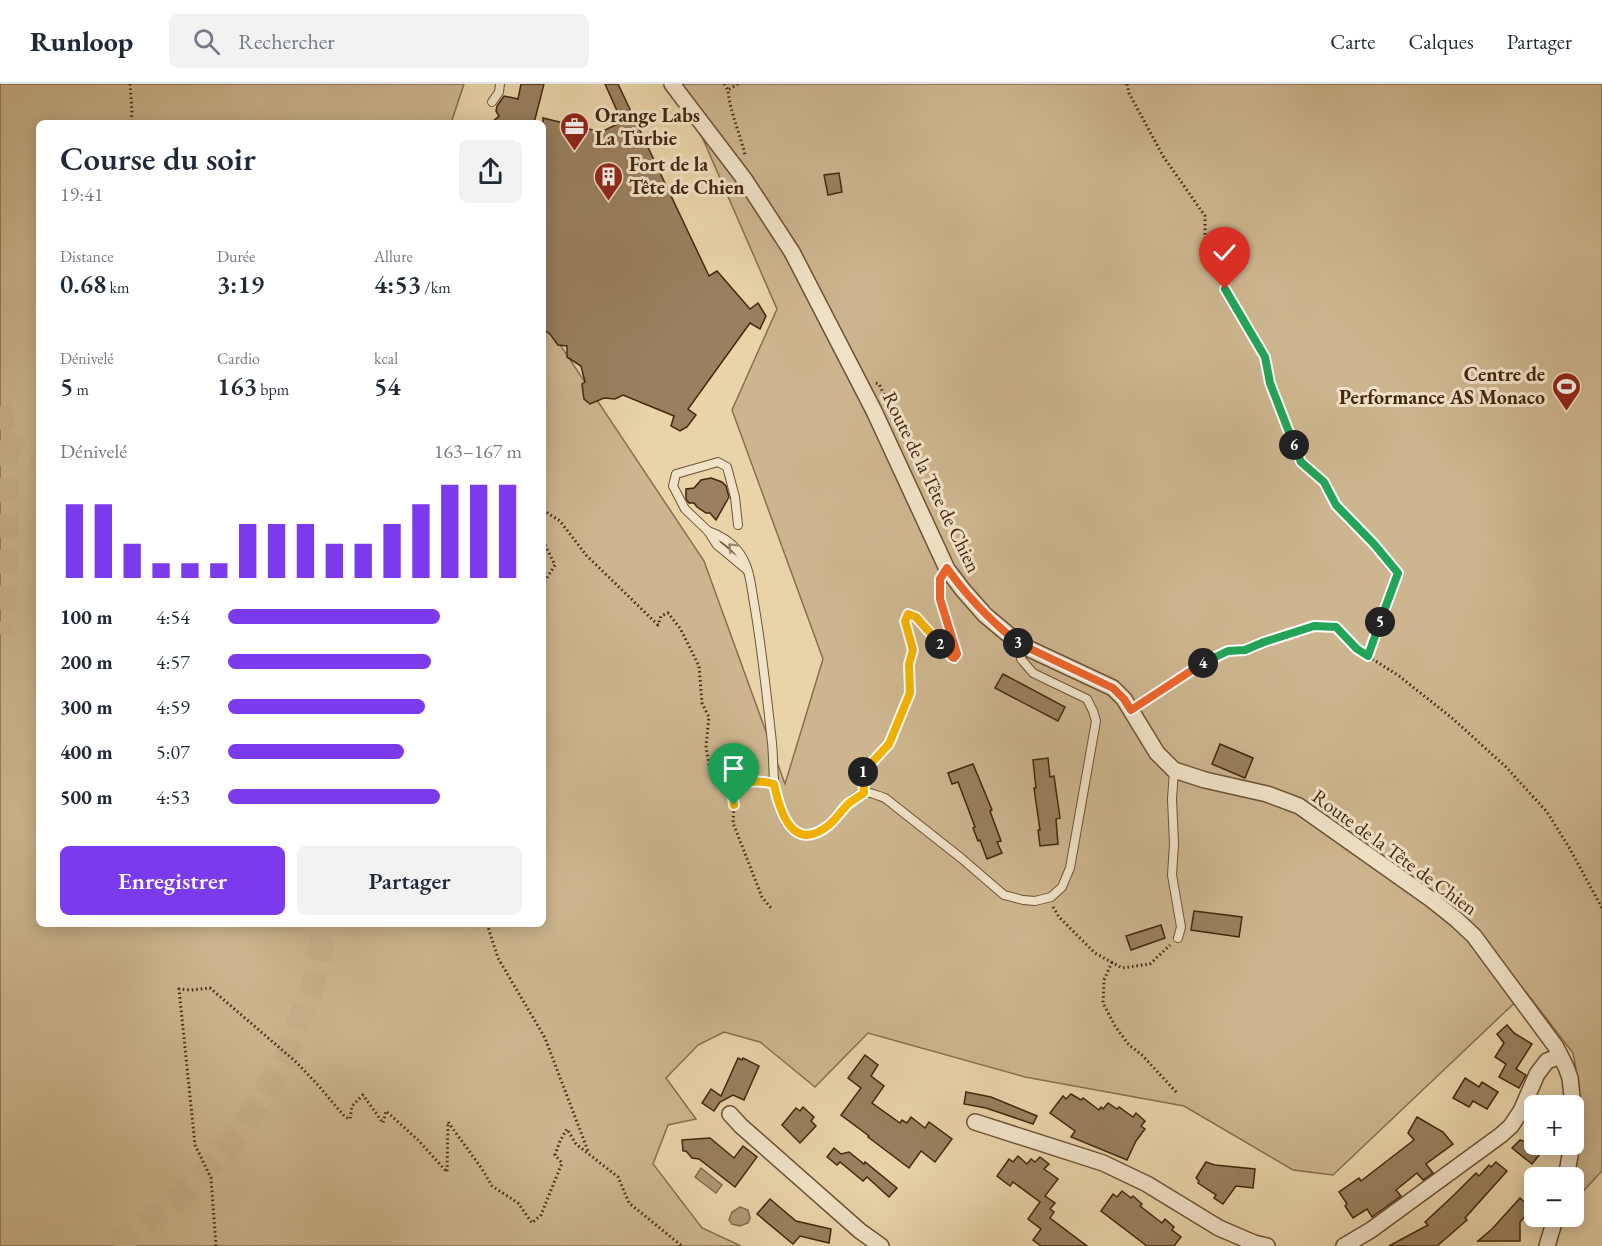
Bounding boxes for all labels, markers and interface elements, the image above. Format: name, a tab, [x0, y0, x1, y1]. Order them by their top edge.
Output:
search box	[169, 14, 589, 68]
text: Runloop	[30, 23, 133, 59]
icon: search	[190, 25, 223, 58]
text: Rechercher	[238, 27, 335, 56]
text: Carte	[1330, 28, 1375, 55]
text: Calques	[1408, 28, 1474, 55]
text: Partager	[1507, 28, 1572, 55]
place label: Orange Labs La Turbie	[595, 102, 700, 151]
office icon: Orange Labs La Turbie	[558, 110, 590, 152]
text: Course du soir	[60, 137, 256, 180]
button: share	[459, 140, 522, 203]
place label: Fort de la Tête de Chien	[629, 151, 745, 200]
building icon: Fort de la Tête de Chien	[592, 160, 624, 202]
text: 19:41	[60, 181, 103, 207]
pin	[1199, 227, 1250, 289]
icon: check	[1208, 236, 1241, 269]
text: Distance	[60, 246, 113, 267]
text: Durée	[217, 246, 255, 267]
text: Allure	[374, 246, 413, 267]
text: 0.68	[60, 267, 106, 301]
text: 3:19	[217, 267, 264, 301]
text: 4:53	[374, 267, 421, 301]
text: km	[106, 277, 129, 298]
text: /km	[421, 277, 451, 298]
text: Dénivelé	[60, 348, 114, 369]
text: Cardio	[217, 348, 260, 369]
text: kcal	[374, 348, 398, 369]
place label: Centre de Performance AS Monaco	[1339, 361, 1545, 410]
text: 5	[60, 369, 73, 403]
text: 163	[217, 369, 257, 403]
text: 54	[374, 369, 401, 403]
sports icon: Centre de Performance AS Monaco	[1550, 370, 1582, 412]
text: m	[73, 379, 89, 400]
text: bpm	[257, 379, 289, 400]
street label: Route de la Tête de Chien	[877, 387, 987, 577]
pin: 6	[1279, 430, 1309, 460]
text: 6	[1290, 434, 1298, 455]
text: Dénivelé	[60, 438, 127, 464]
text: 163–167 m	[434, 438, 522, 464]
one-way arrow	[729, 543, 740, 554]
text: 100 m	[60, 604, 113, 630]
text: 4:54	[156, 604, 190, 630]
pin: 5	[1365, 607, 1395, 637]
text: 5	[1376, 611, 1384, 632]
pin: 3	[1003, 628, 1033, 658]
pin: 2	[925, 629, 955, 659]
text: 3	[1014, 632, 1022, 653]
text: 2	[936, 633, 944, 654]
pin: 4	[1188, 648, 1218, 678]
text: 200 m	[60, 649, 113, 675]
text: 4:57	[156, 649, 190, 675]
text: 4	[1199, 652, 1207, 673]
text: 300 m	[60, 694, 113, 720]
text: 4:59	[156, 694, 190, 720]
text: 400 m	[60, 739, 113, 765]
text: 5:07	[156, 739, 190, 765]
pin	[708, 743, 759, 805]
icon: arrive	[717, 752, 750, 785]
pin: 1	[848, 757, 878, 787]
text: 1	[859, 761, 867, 782]
street label: Route de la Tête de Chien	[1307, 783, 1483, 921]
text: 500 m	[60, 784, 113, 810]
text: 4:53	[156, 784, 190, 810]
button: Enregistrer	[60, 846, 285, 915]
button: Partager	[297, 846, 522, 915]
map controls	[1524, 1095, 1584, 1227]
button: +	[1524, 1095, 1584, 1155]
button: −	[1524, 1167, 1584, 1227]

